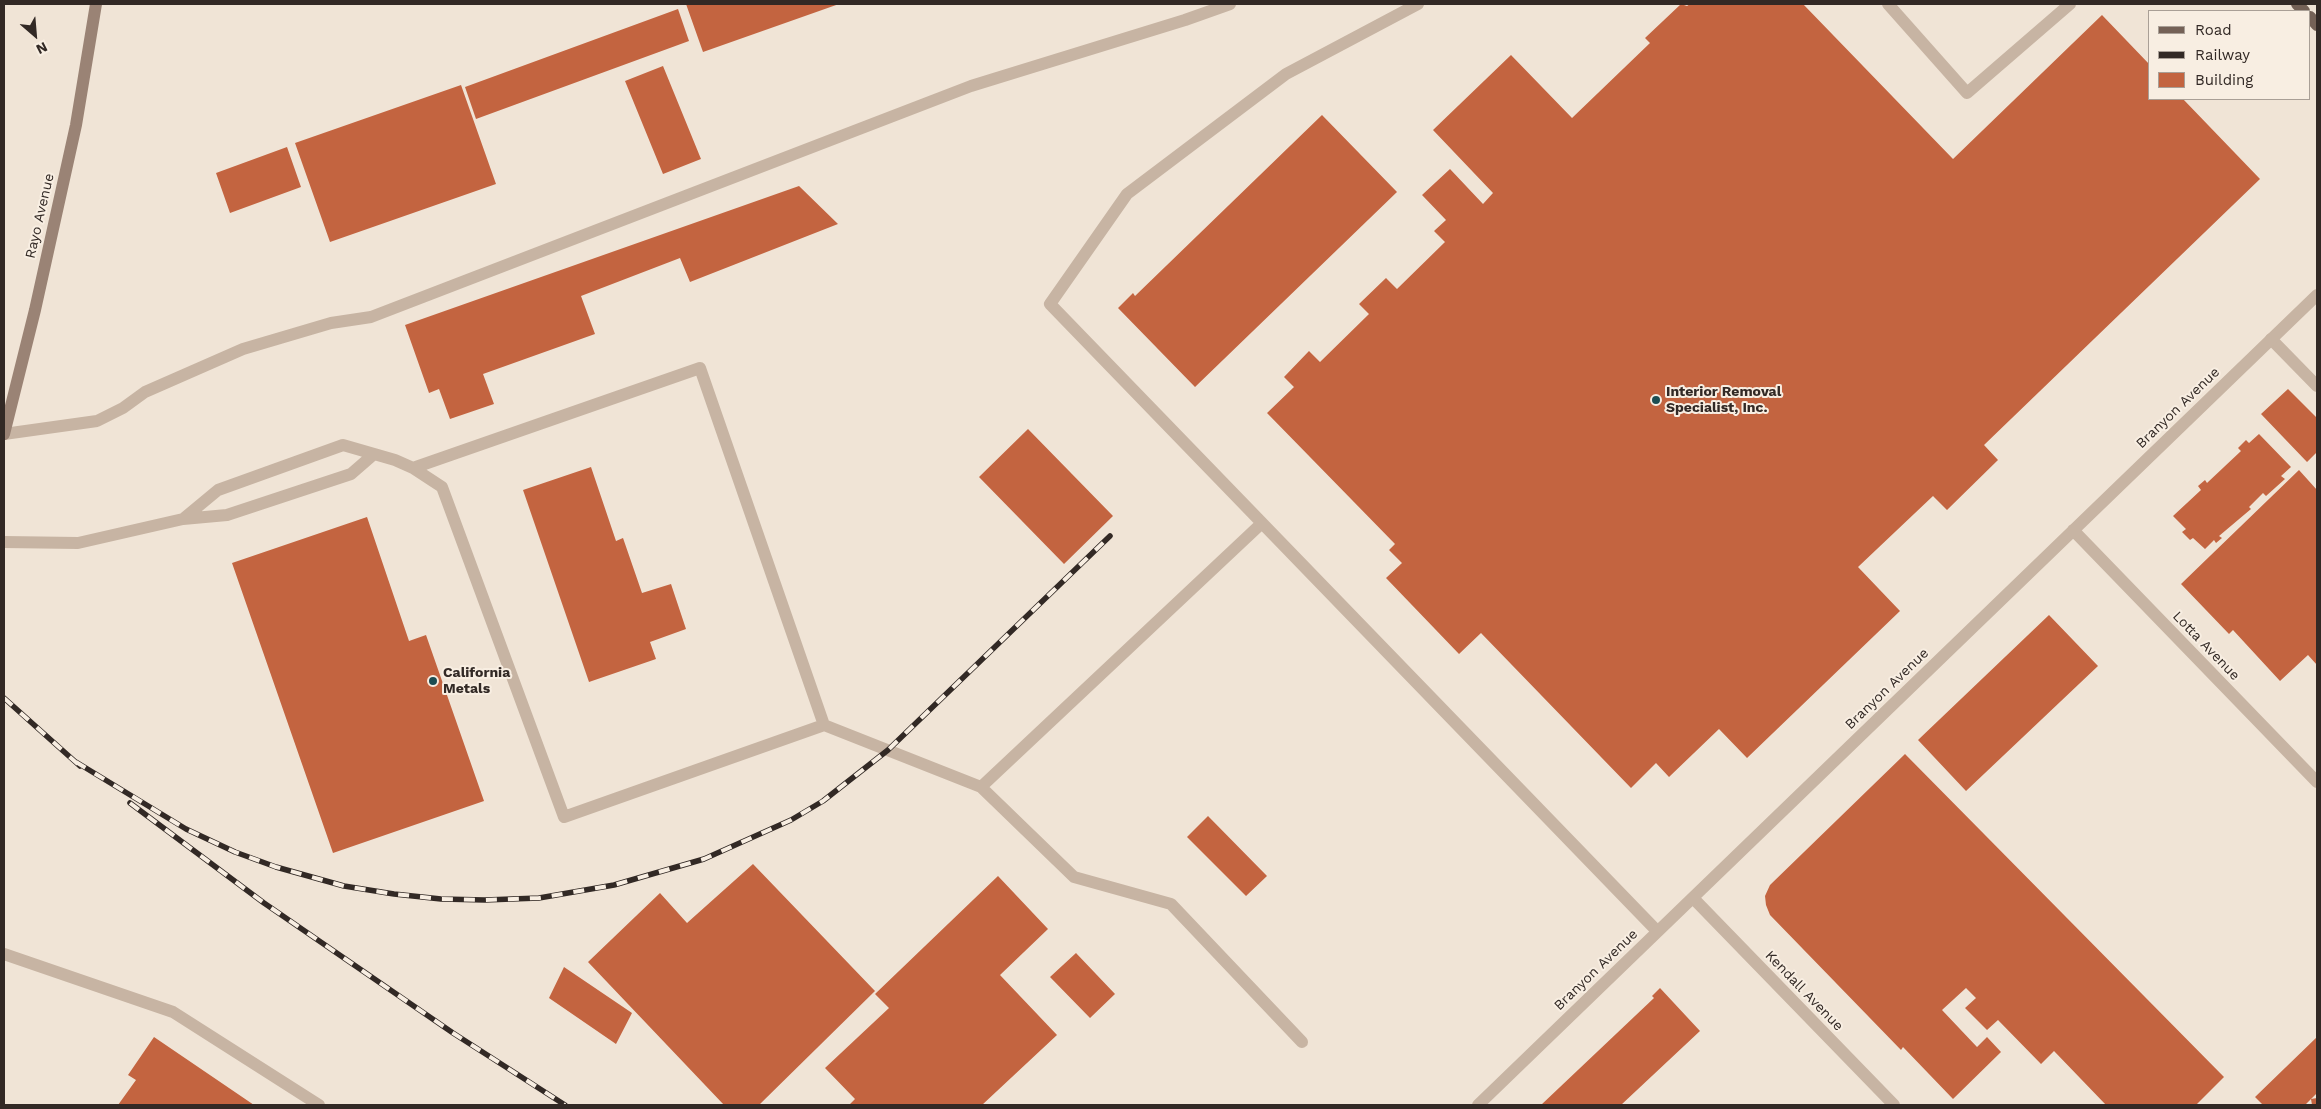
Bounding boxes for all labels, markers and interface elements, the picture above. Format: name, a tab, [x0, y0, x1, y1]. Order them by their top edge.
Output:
north arrow	[10, 10, 60, 60]
legend	[2148, 10, 2311, 100]
text: Road	[2195, 21, 2232, 39]
text: N	[34, 39, 50, 58]
text: Railway	[2195, 46, 2250, 64]
text: Building	[2195, 71, 2253, 89]
street label: Rayo Avenue	[22, 172, 58, 260]
street label: Branyon Avenue	[2133, 364, 2223, 452]
place label: Interior Removal Specialist, Inc.	[1666, 384, 1781, 417]
marker: Interior Removal Specialist, Inc.	[1650, 394, 1662, 406]
street label: Lotta Avenue	[2169, 608, 2243, 684]
street label: Branyon Avenue	[1842, 645, 1932, 733]
place label: California Metals	[443, 665, 510, 698]
marker: California Metals	[427, 675, 439, 687]
street label: Branyon Avenue	[1551, 926, 1641, 1014]
street label: Kendall Avenue	[1762, 947, 1846, 1035]

